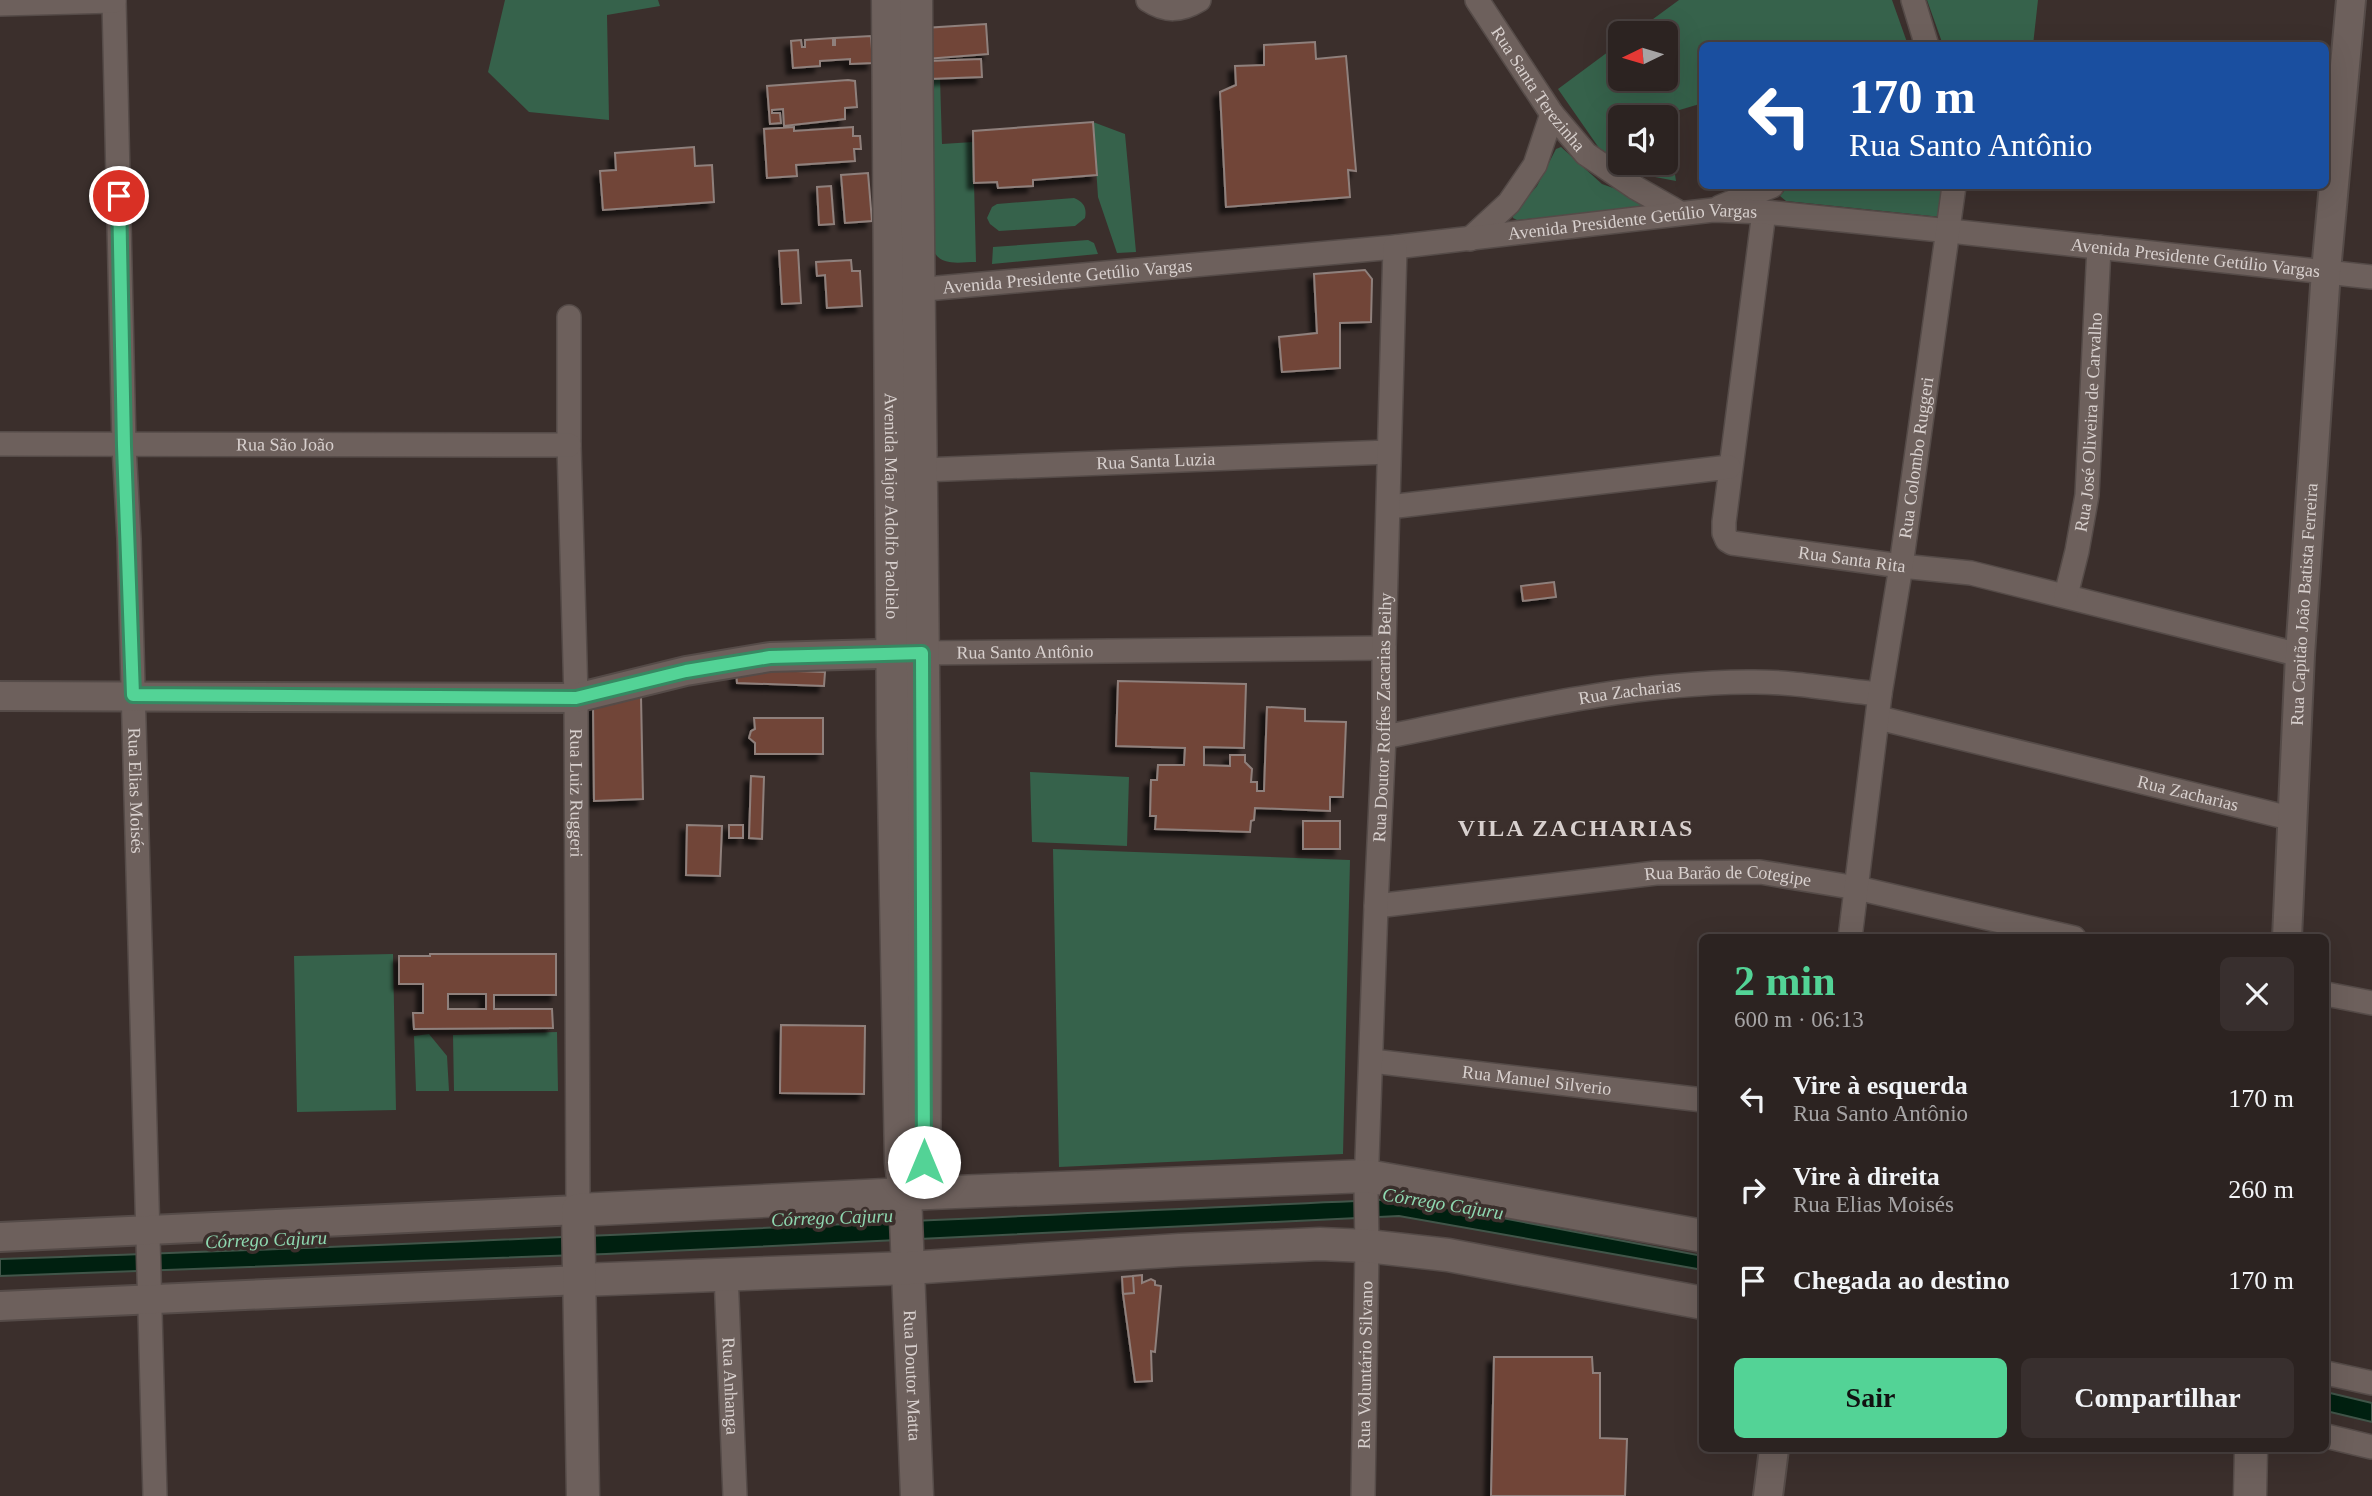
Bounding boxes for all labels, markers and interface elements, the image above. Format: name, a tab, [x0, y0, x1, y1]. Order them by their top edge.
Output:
north arrow	[1608, 21, 1678, 91]
map controls	[1608, 21, 1678, 175]
street label: Rua Santa Terezinha	[1487, 23, 1589, 155]
text: 170 m	[1849, 69, 1976, 124]
icon: left	[1734, 70, 1825, 161]
button: sound	[1608, 105, 1678, 175]
text: Rua Santo Antônio	[1849, 127, 2093, 163]
pin	[89, 166, 149, 226]
icon: arrive	[100, 177, 138, 215]
street label: Avenida Presidente Getúlio Vargas	[1507, 200, 1758, 244]
street label: Avenida Presidente Getúlio Vargas	[2070, 234, 2321, 281]
street label: Avenida Presidente Getúlio Vargas	[942, 255, 1193, 298]
street label: Rua José Oliveira de Carvalho	[2071, 312, 2106, 533]
street label: Rua Colombo Ruggeri	[1895, 375, 1937, 540]
street label: Avenida Major Adolfo Paolielo	[881, 393, 902, 619]
street label: Rua São João	[236, 434, 334, 455]
street label: Rua Santa Luzia	[1096, 449, 1216, 473]
street label: Rua Capitão João Batista Ferreira	[2287, 482, 2322, 726]
street label: Rua Santa Rita	[1797, 542, 1906, 576]
street label: Rua Doutor Roffes Zacarias Beihy	[1369, 592, 1396, 843]
street label: Rua Santo Antônio	[956, 641, 1094, 663]
street label: Rua Zacharias	[1577, 675, 1682, 708]
street label: Rua Elias Moisés	[124, 727, 148, 854]
street label: Rua Luiz Ruggeri	[566, 728, 587, 857]
street label: Rua Zacharias	[2135, 771, 2241, 815]
district label: VILA ZACHARIAS	[1458, 815, 1694, 841]
street label: Rua Barão de Cotegipe	[1643, 862, 1813, 890]
button: close	[2220, 957, 2294, 1031]
text: 2 min	[1734, 958, 1836, 1004]
text: 600 m · 06:13	[1734, 1007, 1864, 1032]
street label: Rua Manuel Silverio	[1461, 1062, 1613, 1099]
text: Vire à esquerda	[1793, 1071, 1968, 1100]
icon: left	[1734, 1080, 1772, 1118]
text: 170 m	[2228, 1084, 2294, 1113]
text: Rua Santo Antônio	[1793, 1101, 1968, 1126]
position arrow	[887, 1125, 961, 1199]
text: Vire à direita	[1793, 1162, 1940, 1191]
icon: right	[1734, 1171, 1772, 1209]
text: 260 m	[2228, 1175, 2294, 1204]
water label: Córrego Cajuru	[1381, 1184, 1505, 1223]
text: Rua Elias Moisés	[1793, 1192, 1954, 1217]
water label: Córrego Cajuru	[771, 1205, 893, 1230]
water label: Córrego Cajuru	[205, 1227, 327, 1252]
icon: arrive	[1734, 1262, 1772, 1300]
text: Chegada ao destino	[1793, 1266, 2010, 1295]
text: 170 m	[2228, 1266, 2294, 1295]
street label: Rua Voluntário Silvano	[1354, 1281, 1376, 1449]
street label: Rua Doutor Matta	[900, 1310, 925, 1441]
street label: Rua Anhanga	[719, 1337, 743, 1435]
button: Sair	[1734, 1358, 2007, 1438]
button: Compartilhar	[2021, 1358, 2294, 1438]

